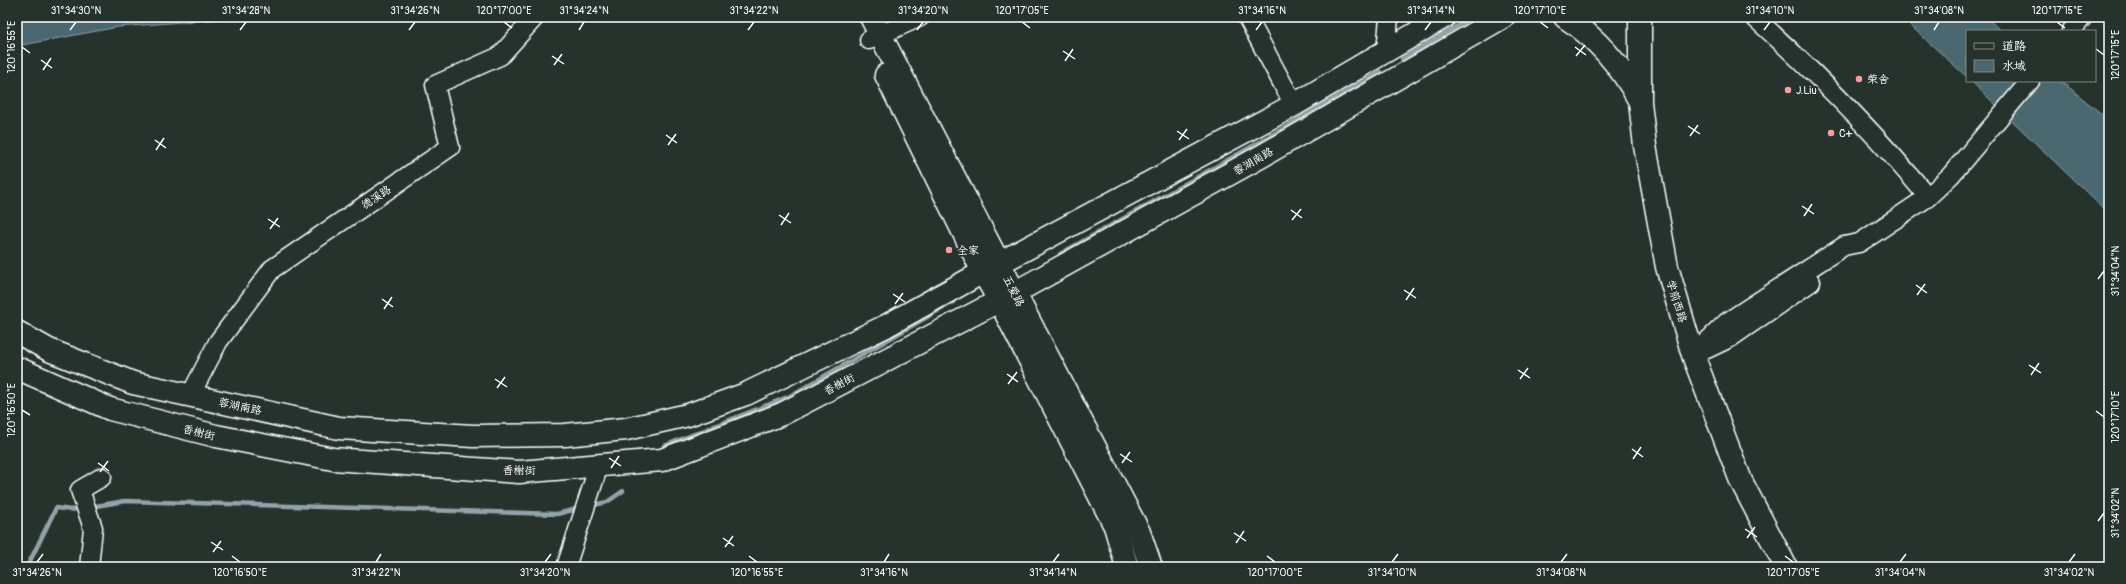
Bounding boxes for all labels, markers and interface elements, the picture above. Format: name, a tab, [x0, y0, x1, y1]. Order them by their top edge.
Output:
text: 31°34'30"N	[51, 5, 101, 17]
text: 31°34'28"N	[222, 5, 271, 17]
text: 31°34'26"N	[390, 5, 440, 17]
text: 120°17'00"E	[477, 5, 531, 17]
text: 31°34'24"N	[559, 5, 609, 17]
text: 31°34'22"N	[729, 5, 779, 17]
text: 31°34'20"N	[898, 5, 948, 17]
text: 120°17'05"E	[995, 5, 1049, 17]
text: 31°34'16"N	[1238, 5, 1286, 17]
text: 31°34'14"N	[1407, 5, 1455, 17]
text: 120°17'10"E	[1514, 5, 1566, 17]
text: 31°34'10"N	[1746, 5, 1795, 17]
text: 31°34'08"N	[1914, 5, 1964, 17]
text: 120°17'15"E	[2032, 5, 2082, 17]
text: 120°16'55"E	[6, 21, 18, 73]
legend	[1966, 30, 2096, 82]
text: 120°17'15"E	[2110, 30, 2122, 80]
text: 道路	[2002, 39, 2026, 54]
text: 水域	[2002, 59, 2026, 74]
place label: 荣舍	[1867, 73, 1889, 86]
marker: 荣舍	[1854, 74, 1864, 84]
place label: J.Liu	[1796, 84, 1817, 97]
marker: J.Liu	[1783, 85, 1793, 95]
place label: C+	[1839, 127, 1853, 140]
marker: C+	[1826, 128, 1836, 138]
street label: 蓉湖南路	[1231, 145, 1276, 178]
street label: 德溪路	[359, 183, 394, 212]
place label: 全家	[957, 244, 979, 257]
marker: 全家	[944, 245, 954, 255]
text: 31°34'04"N	[2110, 245, 2122, 296]
street label: 五爱路	[1000, 274, 1027, 309]
street label: 学前西路	[1664, 278, 1689, 324]
street label: 香榭街	[822, 370, 858, 398]
text: 120°16'50"E	[6, 383, 18, 437]
text: 120°17'10"E	[2110, 391, 2122, 443]
street label: 蓉湖南路	[217, 396, 263, 417]
street label: 香榭街	[181, 422, 217, 443]
street label: 香榭街	[503, 464, 536, 477]
text: 31°34'02"N	[2110, 488, 2122, 538]
text: 31°34'26"N	[12, 567, 62, 579]
text: 120°16'50"E	[213, 567, 267, 579]
text: 31°34'22"N	[351, 567, 401, 579]
text: 31°34'20"N	[520, 567, 570, 579]
text: 120°16'55"E	[731, 567, 783, 579]
text: 31°34'16"N	[860, 567, 908, 579]
text: 31°34'14"N	[1029, 567, 1077, 579]
text: 120°17'00"E	[1248, 567, 1302, 579]
text: 31°34'10"N	[1368, 567, 1417, 579]
text: 31°34'08"N	[1536, 567, 1586, 579]
text: 120°17'05"E	[1766, 567, 1820, 579]
text: 31°34'04"N	[1875, 567, 1926, 579]
text: 31°34'02"N	[2044, 567, 2094, 579]

